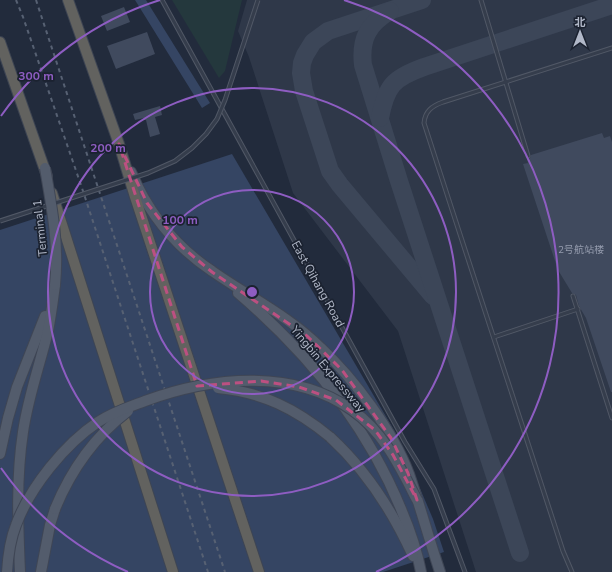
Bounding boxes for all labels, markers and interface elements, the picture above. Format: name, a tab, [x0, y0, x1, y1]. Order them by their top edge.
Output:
north arrow	[560, 12, 600, 52]
text: 北	[575, 15, 586, 30]
text: 300 m	[18, 68, 54, 84]
text: 200 m	[90, 140, 126, 156]
street label: Terminal 1	[29, 199, 51, 257]
text: 100 m	[162, 212, 198, 228]
street label: East Qihang Road	[288, 238, 348, 330]
house number: 2号航站楼	[558, 243, 604, 257]
centre of rings	[245, 285, 259, 299]
street label: Yingbin Expressway	[286, 322, 369, 416]

